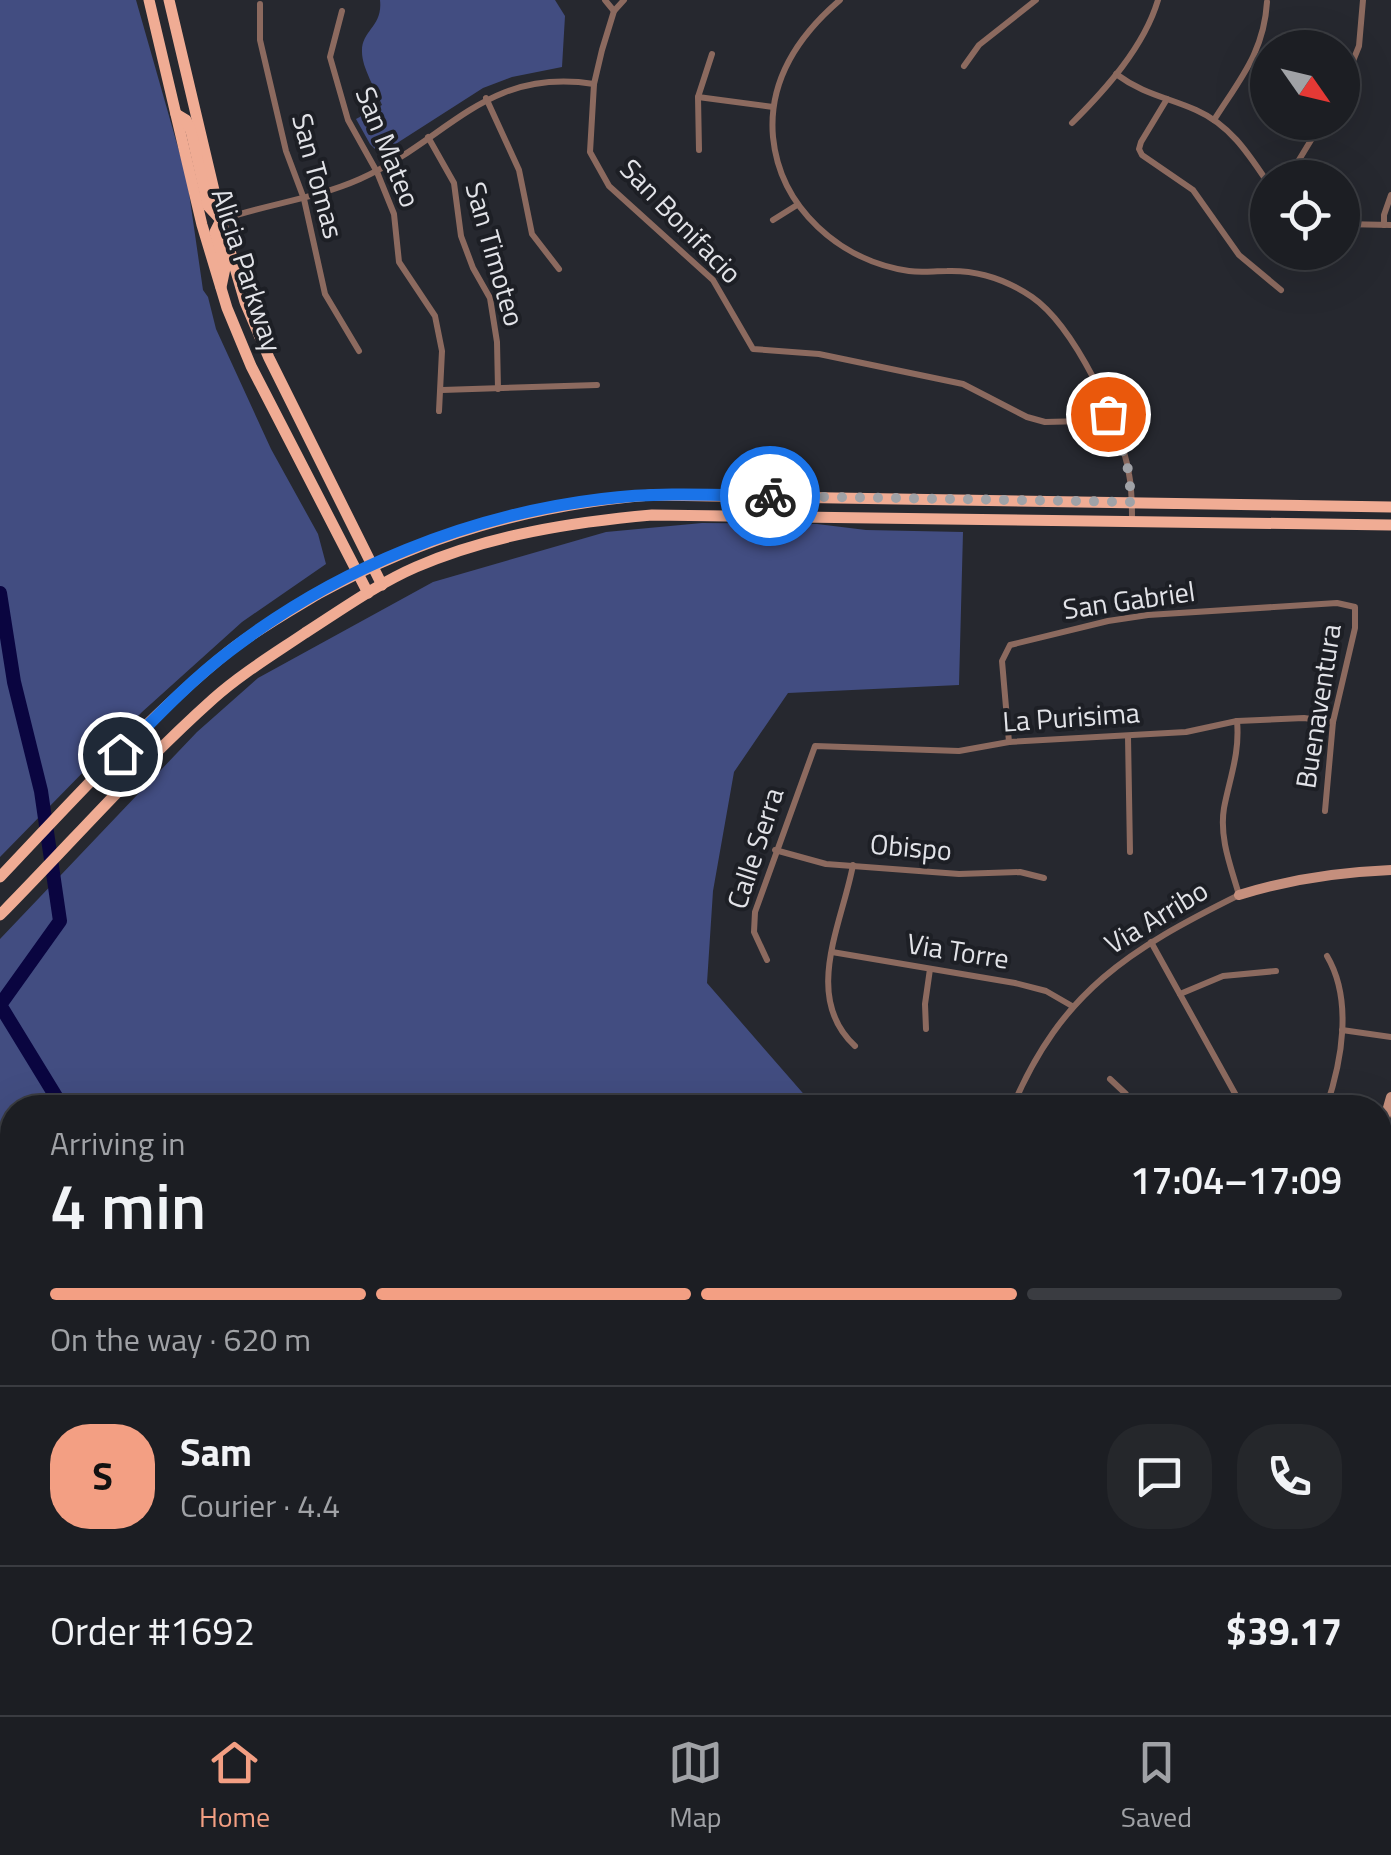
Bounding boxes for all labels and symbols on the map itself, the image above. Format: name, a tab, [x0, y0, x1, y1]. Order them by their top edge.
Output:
north arrow	[1250, 30, 1360, 140]
street label: San Mateo	[345, 80, 432, 214]
street label: San Tomas	[281, 109, 356, 243]
street label: San Bonifacio	[610, 148, 752, 293]
street label: San Timoteo	[454, 177, 537, 331]
street label: Alicia Parkway	[201, 182, 294, 357]
pin	[1066, 372, 1151, 457]
courier	[720, 446, 820, 546]
street label: San Gabriel	[1060, 569, 1198, 630]
street label: Buenaventura	[1283, 621, 1352, 791]
street label: La Purisima	[1001, 690, 1141, 743]
pin	[78, 712, 163, 797]
street label: Calle Serra	[715, 782, 794, 914]
street label: Obispo	[868, 822, 954, 871]
street label: Via Arribo	[1096, 869, 1216, 964]
street label: Via Torre	[904, 921, 1012, 980]

